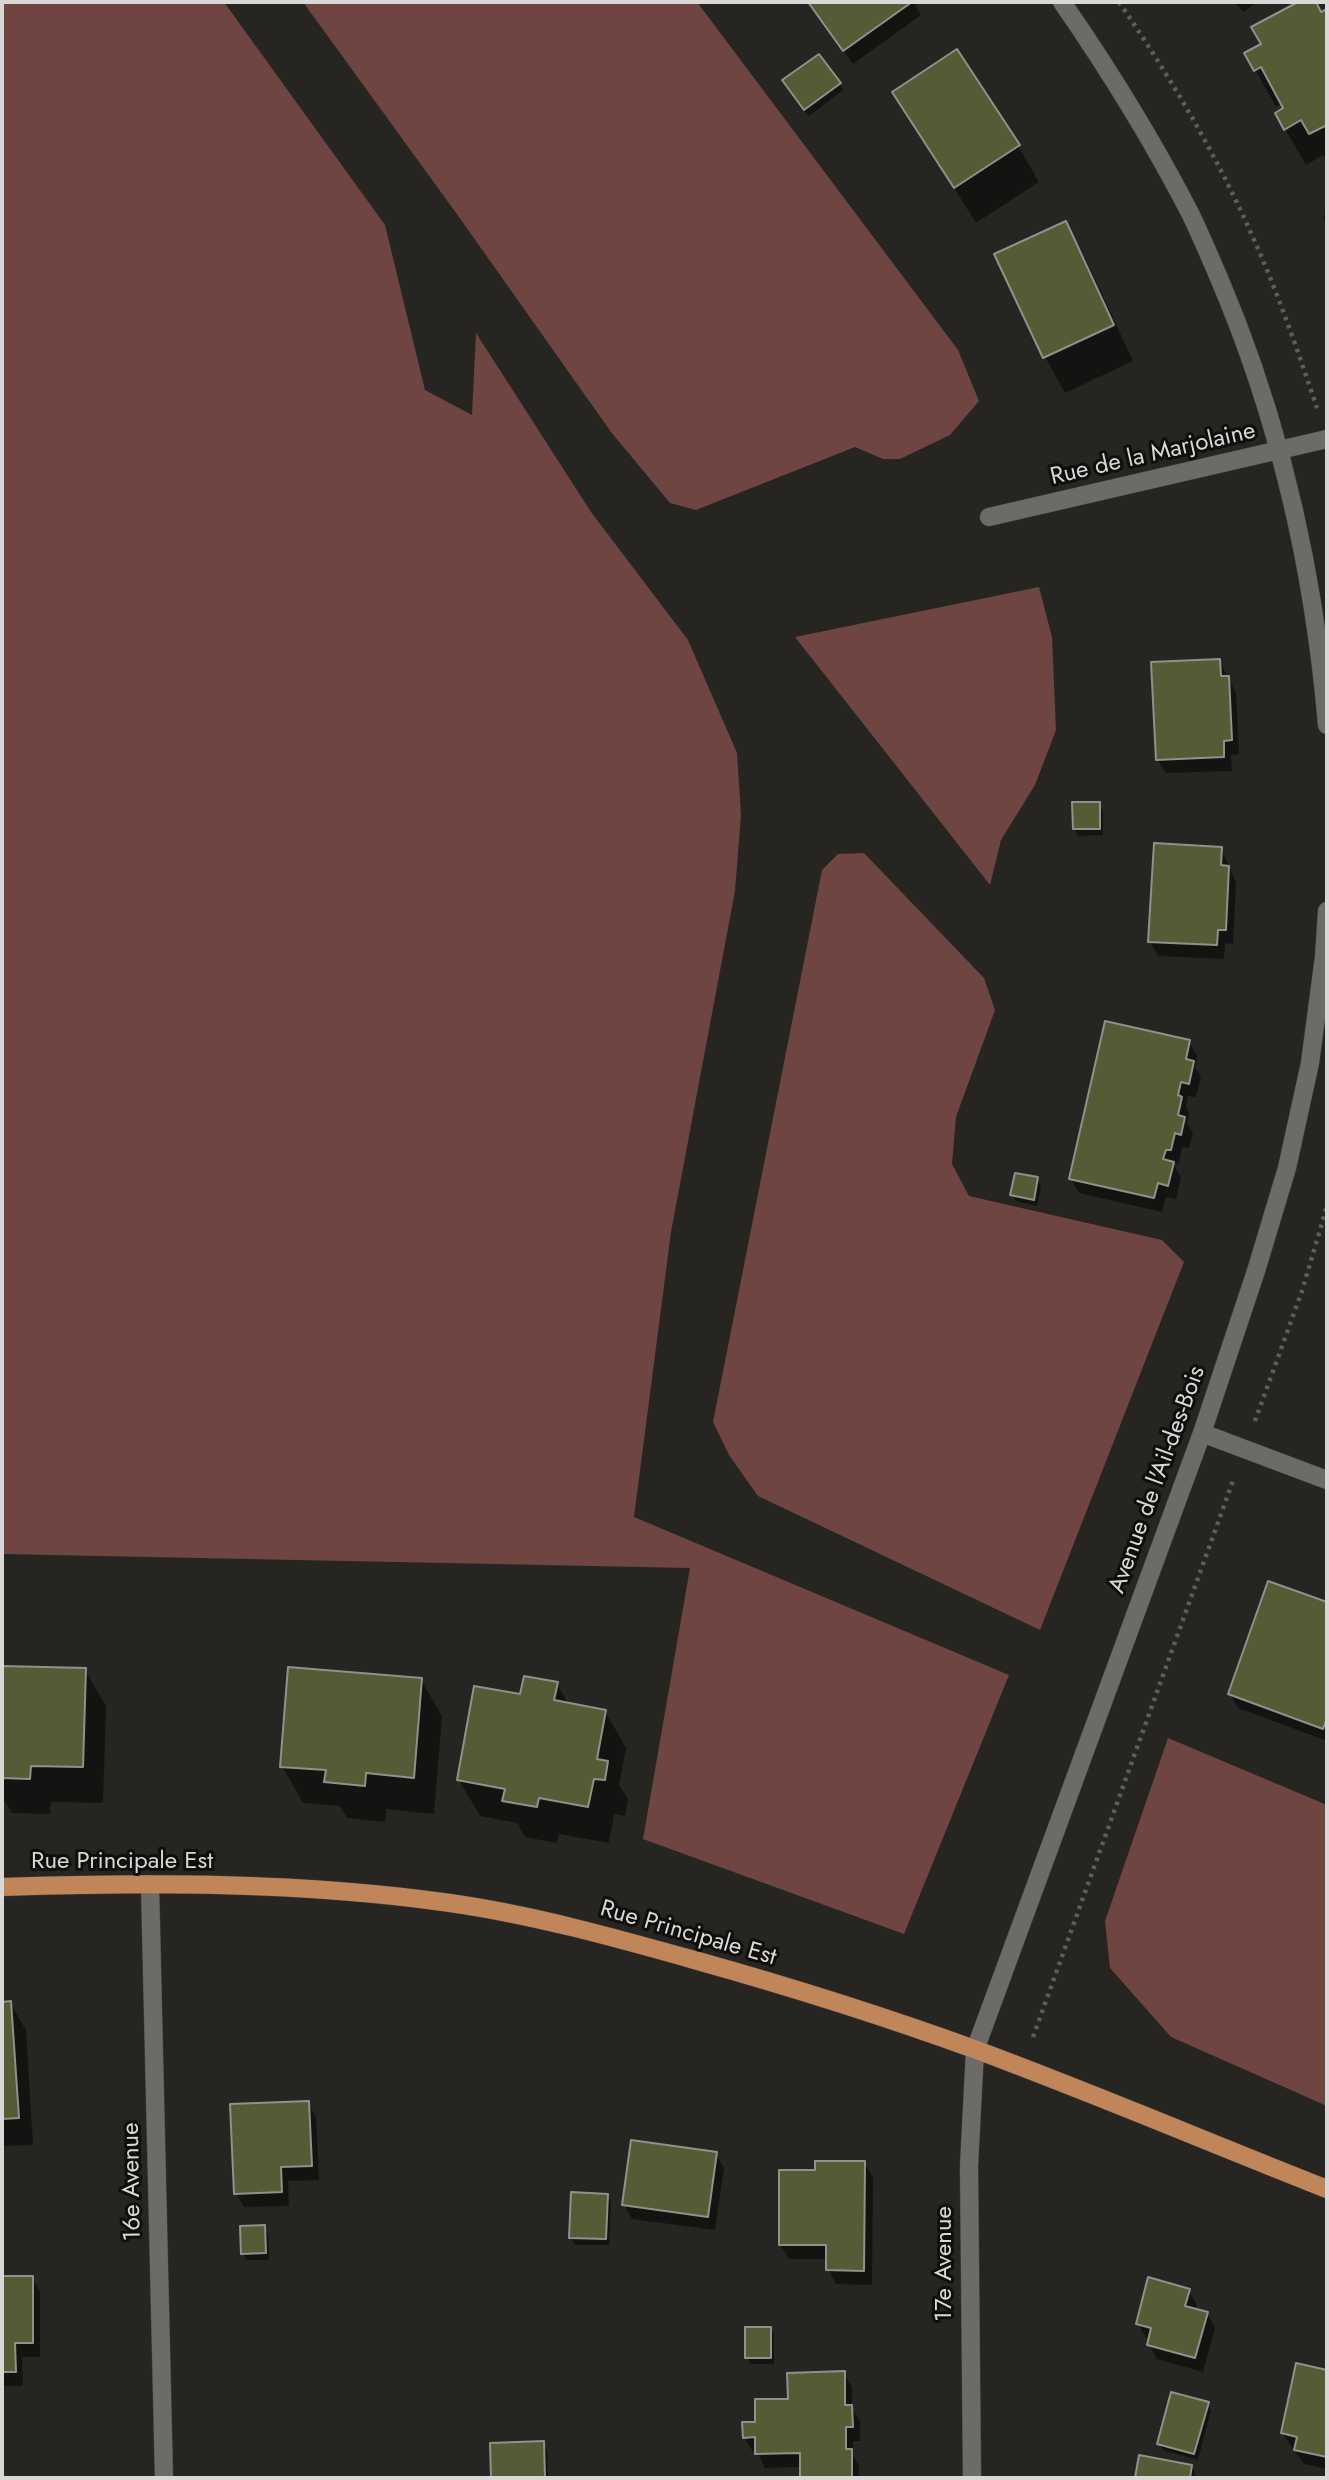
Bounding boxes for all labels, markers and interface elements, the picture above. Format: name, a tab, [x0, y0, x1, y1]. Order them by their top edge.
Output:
street label: Rue de la Marjolaine	[1048, 417, 1258, 493]
street label: Avenue de l'Ail-des-Bois	[1103, 1362, 1213, 1598]
street label: Rue Principale Est	[31, 1848, 213, 1876]
street label: Rue Principale Est	[597, 1895, 779, 1973]
street label: 16e Avenue	[118, 2122, 148, 2242]
street label: 17e Avenue	[931, 2206, 959, 2322]

